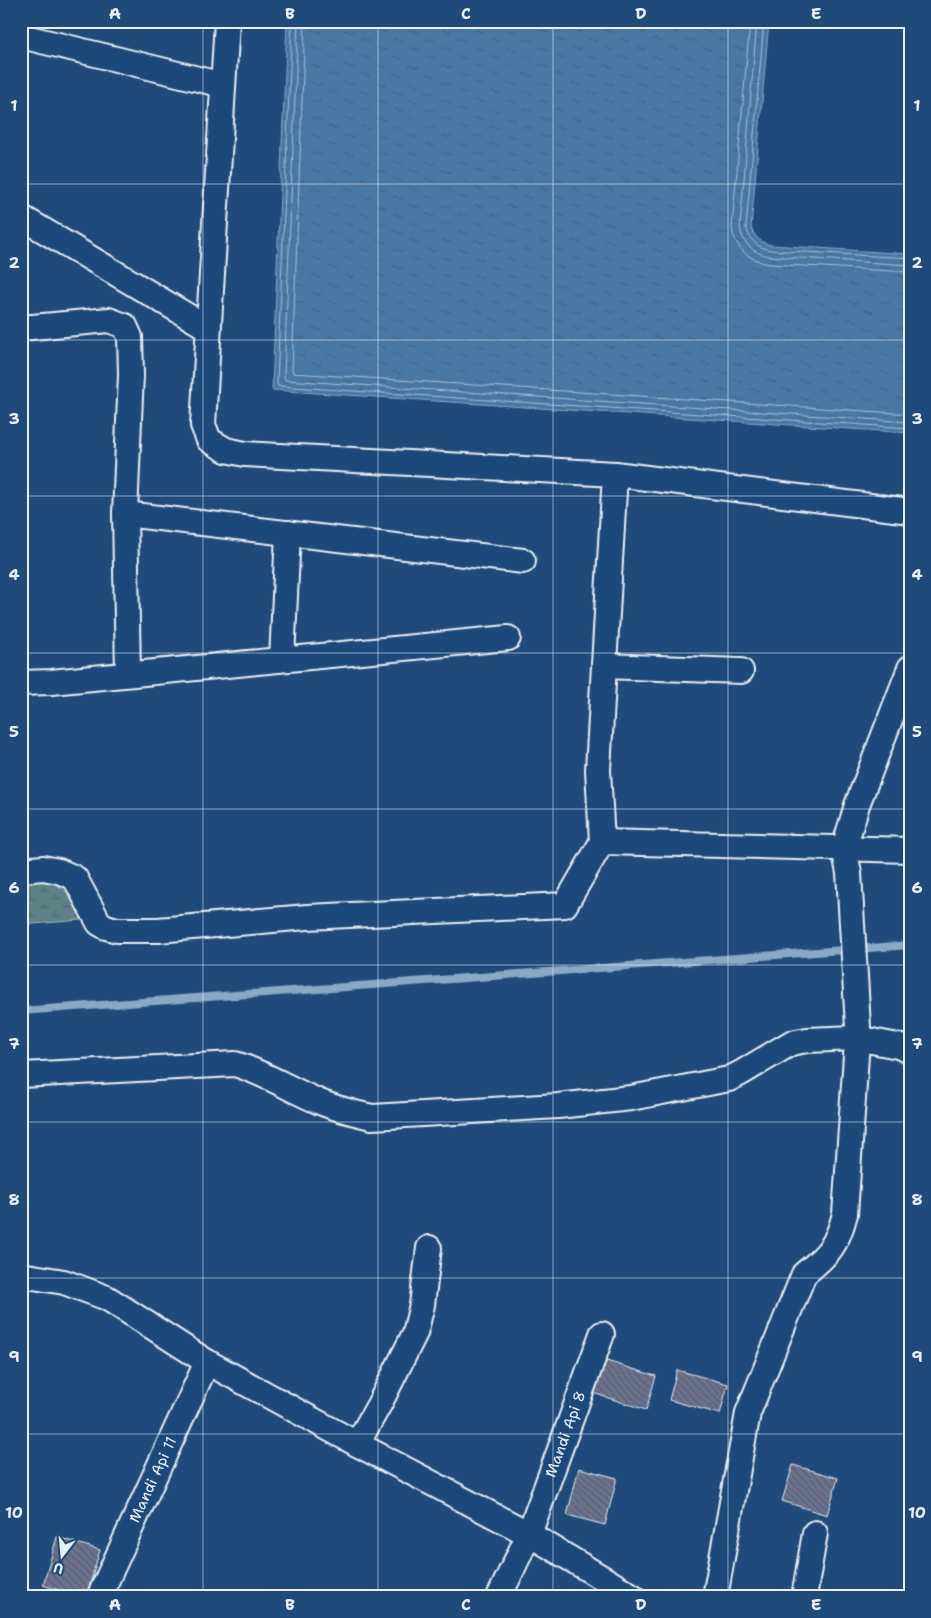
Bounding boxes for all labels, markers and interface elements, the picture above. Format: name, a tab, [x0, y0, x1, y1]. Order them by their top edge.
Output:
text: A	[109, 3, 121, 24]
text: B	[285, 3, 295, 24]
text: C	[461, 3, 471, 24]
text: D	[635, 3, 647, 24]
text: E	[811, 3, 821, 24]
text: 1	[10, 95, 18, 116]
text: 1	[913, 95, 921, 116]
text: 2	[8, 252, 20, 273]
text: 2	[911, 252, 923, 273]
text: 3	[8, 408, 20, 429]
text: 3	[911, 408, 923, 429]
text: 4	[8, 564, 20, 585]
text: 4	[911, 564, 923, 585]
text: 5	[9, 721, 19, 742]
text: 5	[912, 721, 922, 742]
text: 6	[8, 877, 20, 898]
text: 6	[911, 877, 923, 898]
text: 7	[8, 1033, 20, 1054]
text: 7	[911, 1033, 923, 1054]
text: 8	[8, 1189, 20, 1210]
text: 8	[911, 1189, 923, 1210]
text: 9	[8, 1346, 20, 1367]
text: 9	[911, 1346, 923, 1367]
street label: Mandi Api 8	[540, 1388, 590, 1480]
street label: Mandi Api 11	[124, 1434, 181, 1526]
text: 10	[5, 1502, 23, 1523]
text: 10	[908, 1502, 926, 1523]
north arrow	[38, 1530, 88, 1580]
text: U	[51, 1559, 66, 1578]
text: A	[109, 1594, 121, 1615]
text: B	[285, 1594, 295, 1615]
text: C	[461, 1594, 471, 1615]
text: D	[635, 1594, 647, 1615]
text: E	[811, 1594, 821, 1615]

